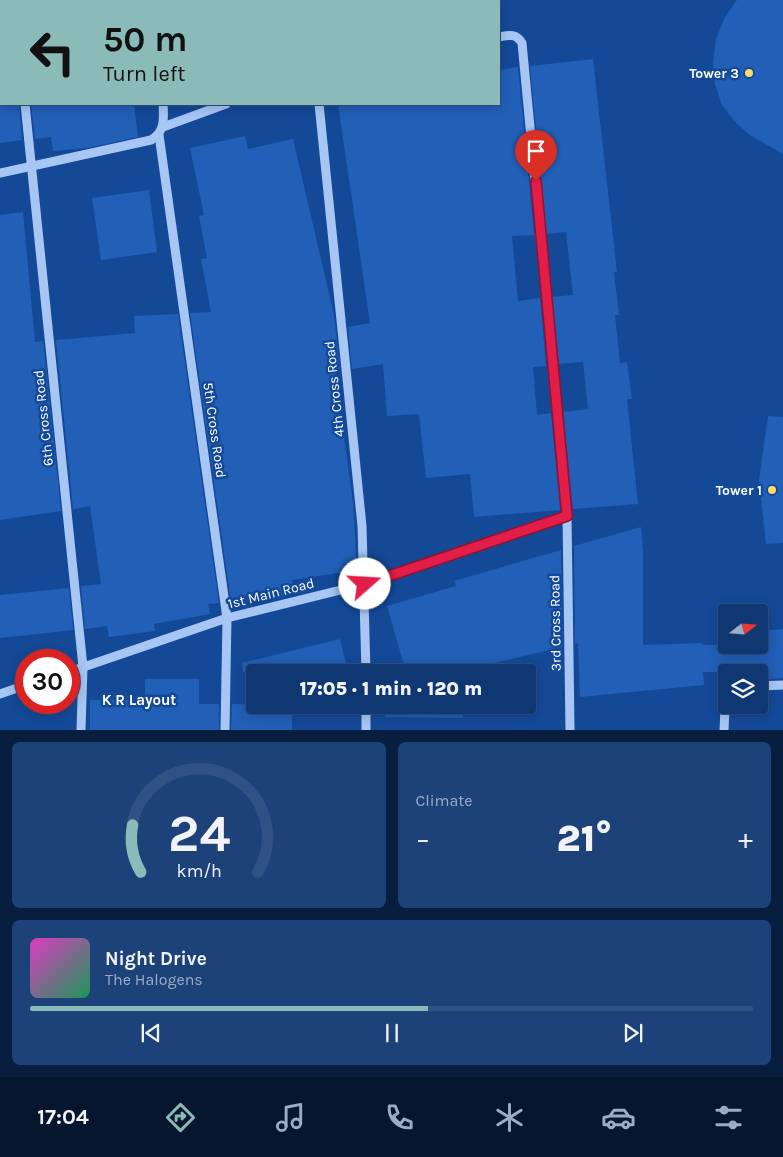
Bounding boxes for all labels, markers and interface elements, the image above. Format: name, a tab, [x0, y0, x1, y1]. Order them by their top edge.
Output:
text: 50 m	[103, 19, 188, 60]
icon: left	[20, 20, 85, 85]
text: Turn left	[103, 61, 186, 87]
place label: Tower 3	[689, 65, 739, 82]
marker: Tower 3	[743, 67, 755, 79]
pin	[515, 130, 557, 181]
icon: arrive	[522, 137, 550, 165]
street label: 4th Cross Road	[321, 340, 348, 438]
street label: 6th Cross Road	[30, 369, 57, 467]
street label: 5th Cross Road	[199, 381, 230, 479]
place label: Tower 1	[716, 482, 762, 499]
marker: Tower 1	[766, 484, 778, 496]
position arrow	[338, 557, 390, 609]
street label: 1st Main Road	[226, 575, 316, 612]
street label: 3rd Cross Road	[546, 575, 565, 671]
north arrow	[718, 604, 768, 654]
map controls	[718, 604, 768, 714]
speed limit sign: 30	[15, 649, 80, 714]
button: layers	[718, 664, 768, 714]
text: 17:05 · 1 min · 120 m	[300, 678, 482, 700]
district label: K R Layout	[102, 691, 176, 709]
text: Climate	[416, 791, 473, 810]
text: 24	[168, 803, 230, 864]
text: 21°	[557, 816, 612, 861]
text: −	[416, 822, 430, 855]
text: +	[738, 822, 753, 855]
text: km/h	[176, 861, 221, 882]
text: Night Drive	[105, 948, 207, 970]
text: The Halogens	[105, 970, 203, 989]
icon: previous	[137, 1019, 165, 1047]
icon: pause	[378, 1019, 406, 1047]
icon: next	[619, 1019, 647, 1047]
icon: directions	[163, 1100, 198, 1135]
icon: music	[273, 1100, 308, 1135]
icon: phone	[382, 1100, 417, 1135]
icon: climate	[492, 1100, 527, 1135]
icon: car	[601, 1100, 636, 1135]
icon: filters	[711, 1100, 746, 1135]
text: 17:04	[37, 1104, 89, 1130]

